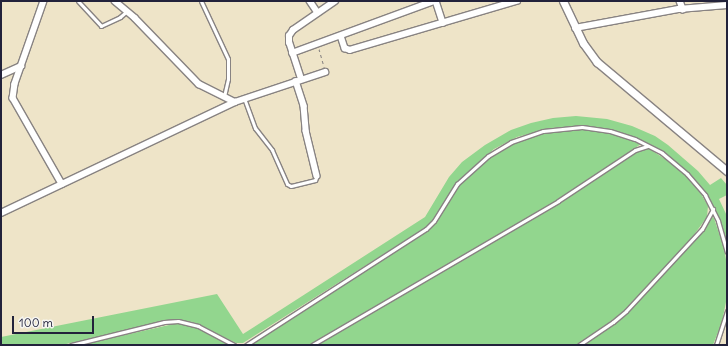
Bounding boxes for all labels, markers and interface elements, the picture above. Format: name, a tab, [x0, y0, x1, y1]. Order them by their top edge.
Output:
scale bar	[14, 308, 96, 334]
text: 100 m	[19, 315, 53, 330]

